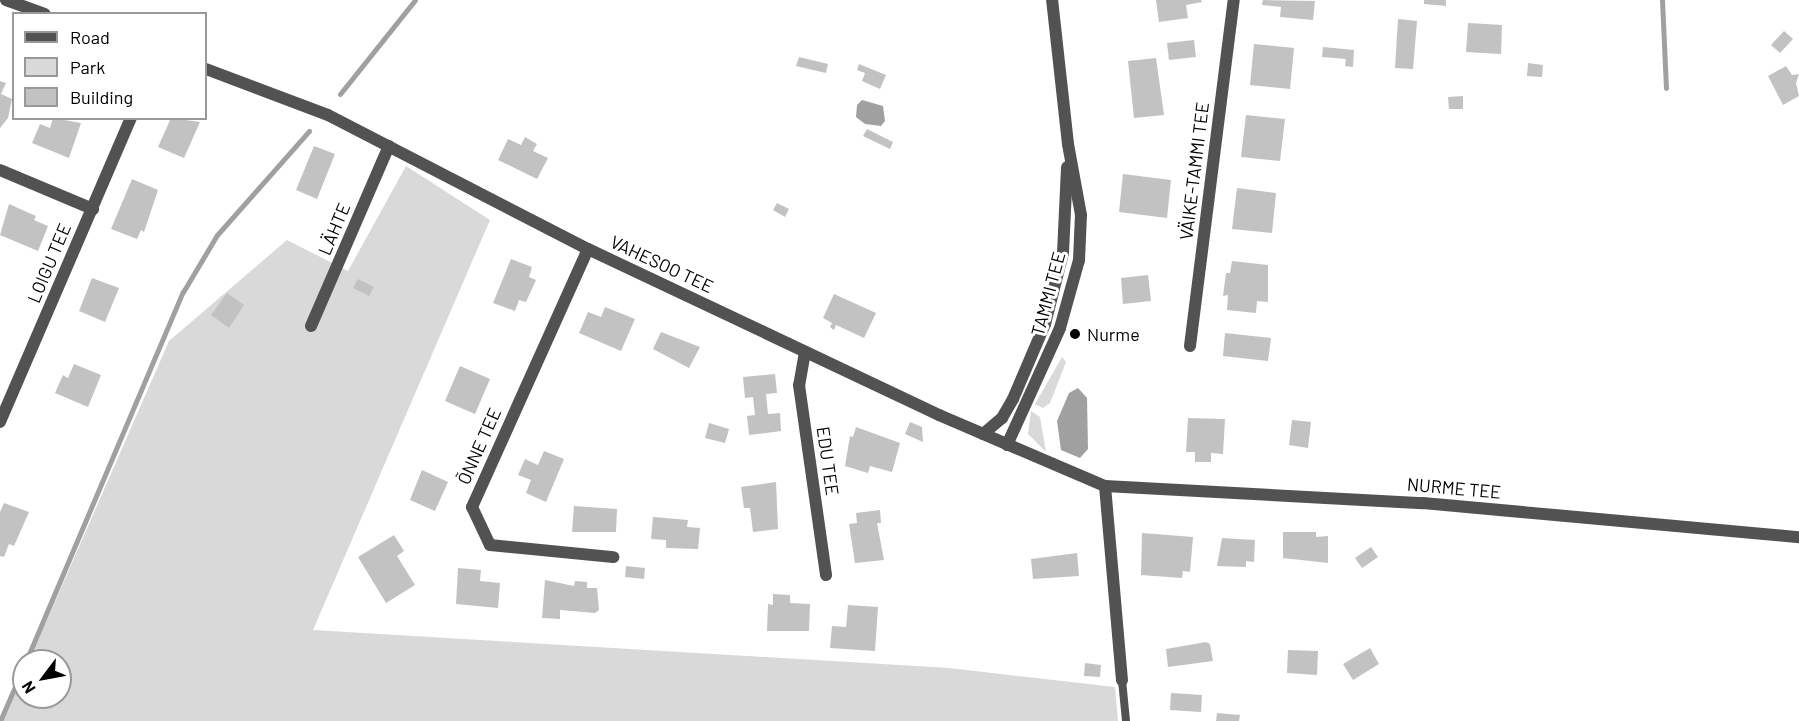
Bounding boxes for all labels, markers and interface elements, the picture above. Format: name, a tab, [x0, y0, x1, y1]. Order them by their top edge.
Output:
legend	[12, 12, 207, 120]
text: Road	[70, 26, 110, 48]
text: Park	[70, 56, 105, 78]
text: Building	[70, 86, 133, 108]
street label: VÄIKE-TAMMI TEE	[1175, 101, 1213, 241]
street label: LÄHTE	[313, 200, 355, 258]
street label: LOIGU TEE	[23, 220, 75, 306]
street label: VAHESOO TEE	[607, 231, 717, 297]
street label: TAMMI TEE	[1026, 250, 1070, 338]
place label: Nurme	[1087, 323, 1140, 345]
marker: Nurme	[1068, 327, 1082, 341]
street label: ÕNNE TEE	[453, 404, 505, 488]
street label: EDU TEE	[812, 425, 844, 497]
street label: NURME TEE	[1406, 473, 1502, 503]
north arrow	[12, 649, 72, 709]
text: N	[17, 678, 39, 697]

